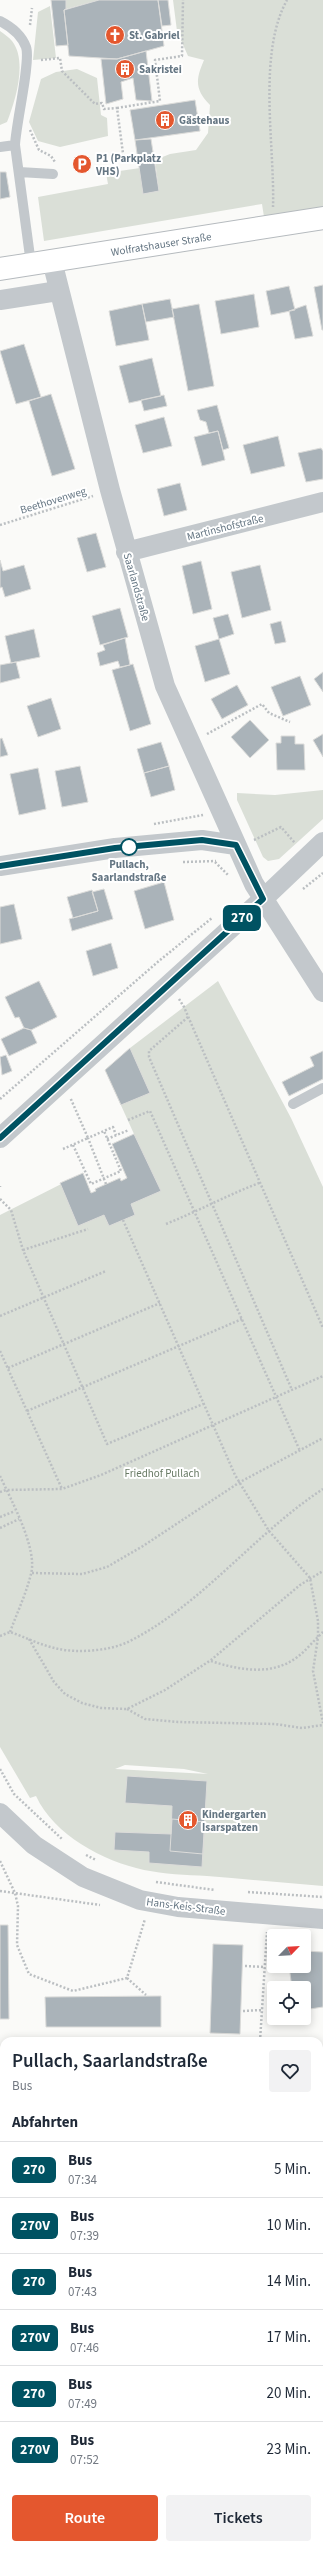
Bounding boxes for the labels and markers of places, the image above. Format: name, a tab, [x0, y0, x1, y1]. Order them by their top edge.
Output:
church icon: St. Gabriel	[104, 24, 126, 46]
place label: St. Gabriel	[129, 28, 181, 43]
building icon: Sakristei	[114, 58, 136, 80]
place label: Sakristei	[139, 62, 182, 77]
building icon: Gästehaus	[154, 109, 176, 131]
place label: Gästehaus	[179, 113, 230, 128]
place label: P1 (Parkplatz VHS)	[95, 151, 161, 179]
parking icon: P1 (Parkplatz VHS)	[71, 153, 93, 175]
marker: Pullach, Saarlandstraße	[120, 838, 138, 856]
place label: Pullach, Saarlandstraße	[91, 857, 167, 885]
place label: Kindergarten Isarspatzen	[202, 1807, 266, 1835]
building icon: Kindergarten Isarspatzen	[177, 1809, 199, 1831]

